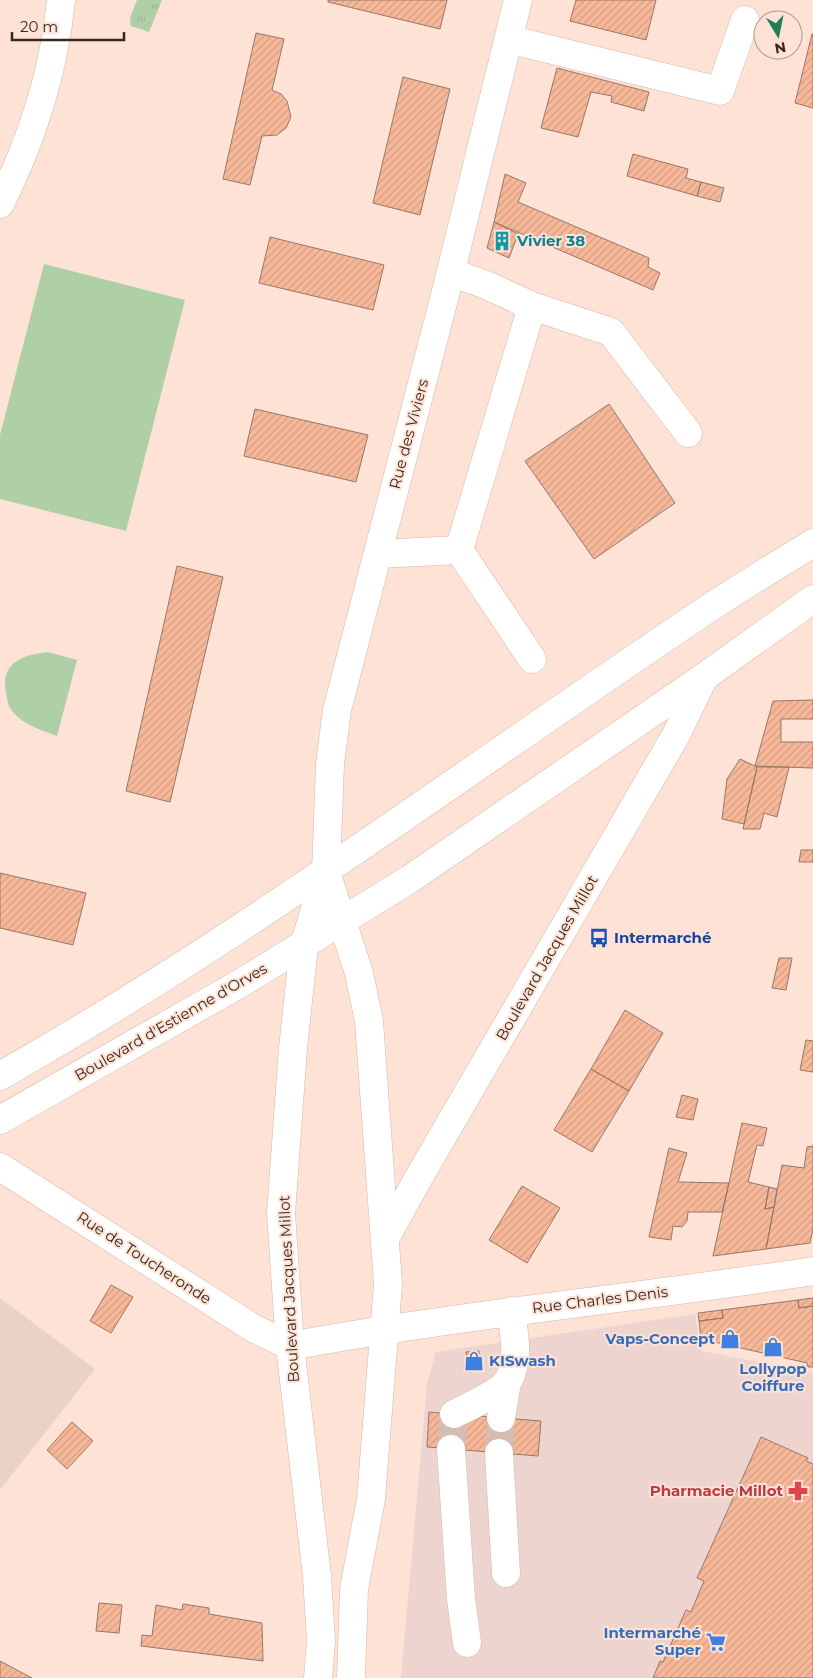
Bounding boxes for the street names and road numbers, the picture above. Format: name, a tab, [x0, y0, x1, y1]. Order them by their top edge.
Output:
street label: Rue des Viviers	[385, 377, 432, 491]
street label: Boulevard Jacques Millot	[491, 872, 602, 1044]
street label: Boulevard d'Estienne d'Orves	[71, 959, 270, 1085]
street label: Boulevard Jacques Millot	[274, 1195, 303, 1383]
street label: Rue de Toucheronde	[73, 1207, 215, 1308]
street label: Rue Charles Denis	[531, 1282, 669, 1317]

